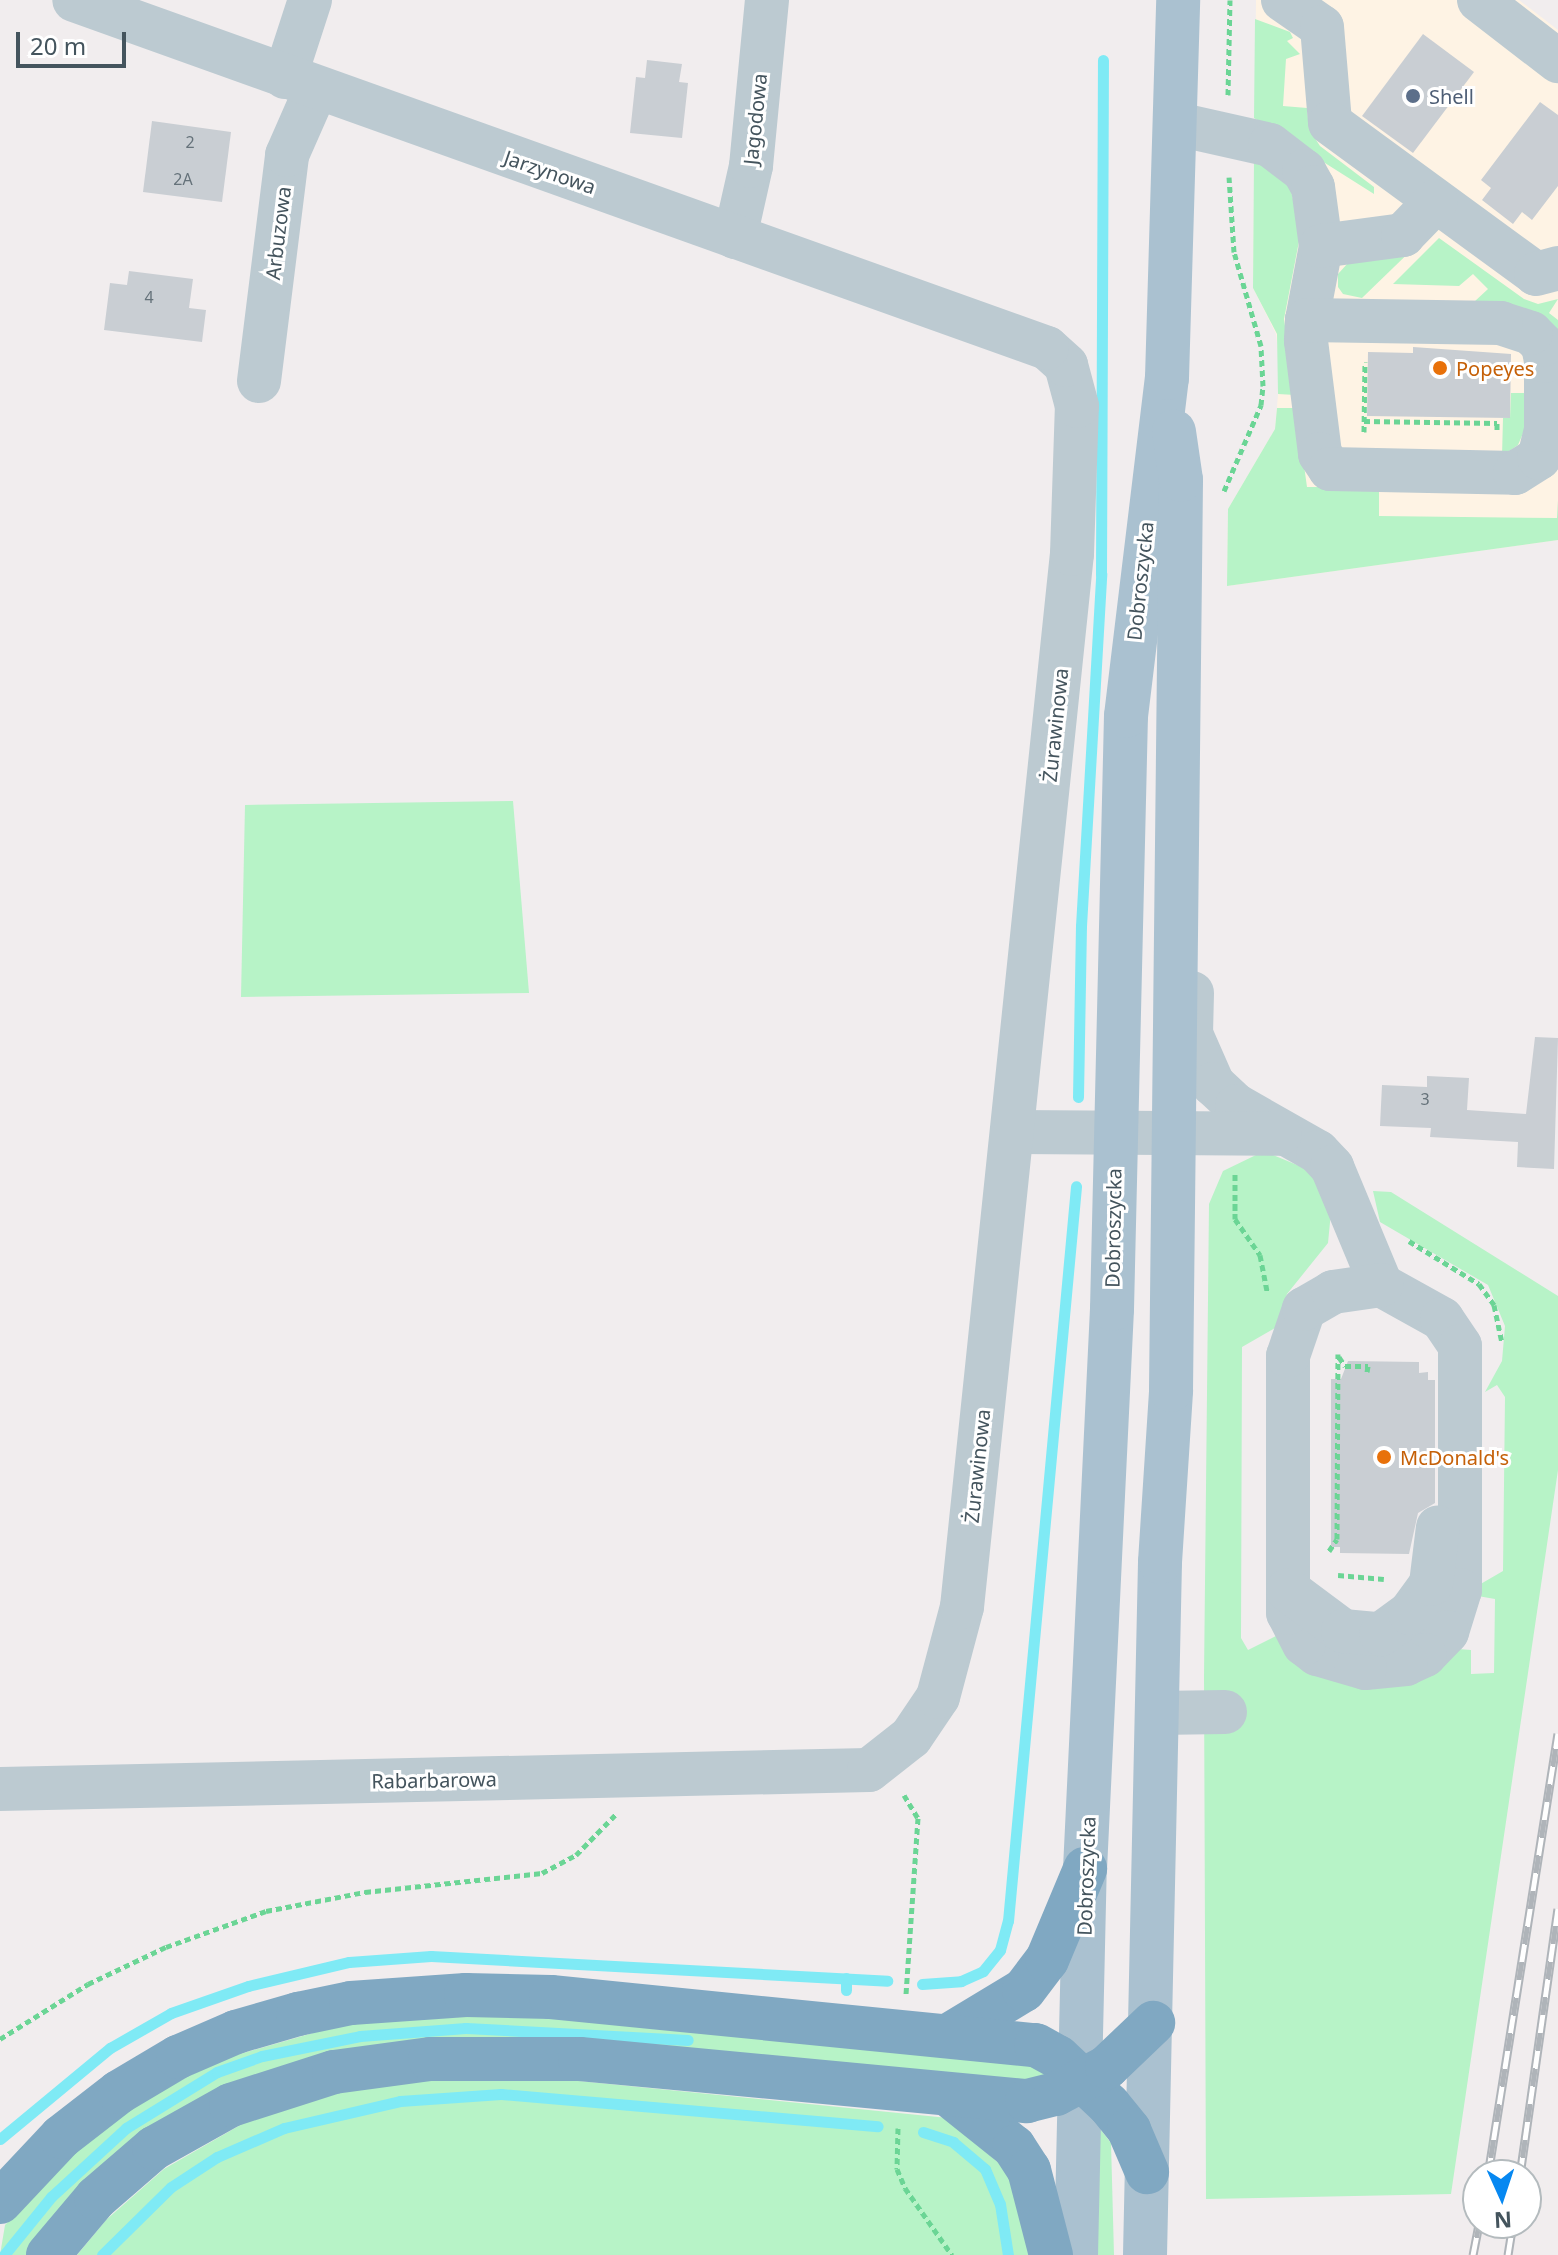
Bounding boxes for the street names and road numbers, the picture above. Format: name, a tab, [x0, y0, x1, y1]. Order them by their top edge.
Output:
street label: Jagodowa	[738, 72, 772, 166]
street label: Jarzynowa	[501, 145, 599, 199]
street label: Arbuzowa	[260, 185, 296, 281]
street label: Dobroszycka	[1122, 520, 1158, 642]
street label: Żurawinowa	[1037, 667, 1073, 783]
street label: Dobroszycka	[1100, 1168, 1126, 1288]
street label: Żurawinowa	[959, 1408, 995, 1524]
street label: Rabarbarowa	[371, 1767, 497, 1793]
street label: Dobroszycka	[1072, 1816, 1100, 1936]

